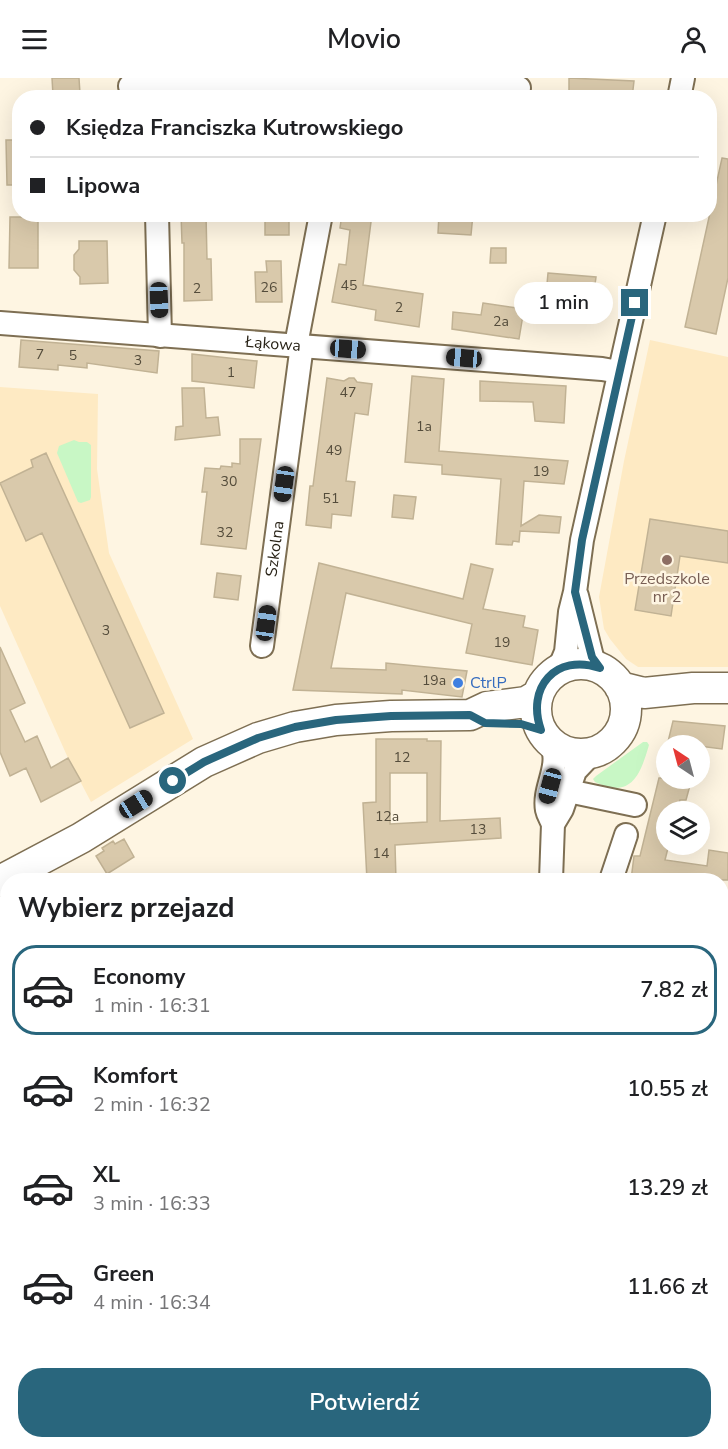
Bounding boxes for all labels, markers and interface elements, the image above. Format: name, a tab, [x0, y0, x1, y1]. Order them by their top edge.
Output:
text: Movio	[327, 21, 401, 58]
icon: menu	[18, 23, 51, 56]
icon: person	[677, 23, 710, 56]
text: Księdza Franciszka Kutrowskiego	[66, 113, 403, 143]
text: Lipowa	[66, 171, 140, 201]
house number: 45	[341, 276, 357, 295]
house number: 26	[261, 278, 277, 297]
house number: 2	[193, 279, 201, 298]
car	[149, 282, 169, 318]
callout: 1 min	[515, 282, 614, 324]
text: 1 min	[538, 289, 589, 316]
route end	[621, 289, 648, 316]
house number: 2	[395, 298, 403, 317]
house number: 2a	[493, 312, 509, 331]
street label: Łąkowa	[244, 331, 302, 357]
car	[329, 339, 367, 359]
house number: 7	[36, 345, 44, 364]
house number: 5	[69, 346, 77, 365]
car	[445, 347, 483, 369]
house number: 3	[134, 351, 142, 370]
house number: 1	[227, 363, 235, 382]
house number: 47	[340, 383, 356, 402]
house number: 1a	[416, 417, 432, 436]
house number: 49	[326, 441, 342, 460]
house number: 19	[533, 462, 549, 481]
car	[273, 465, 295, 503]
house number: 30	[221, 472, 237, 491]
house number: 51	[323, 489, 339, 508]
street label: Szkolna	[260, 519, 290, 578]
house number: 32	[217, 523, 233, 542]
marker: Przedszkole nr 2	[660, 553, 674, 567]
place label: Przedszkole nr 2	[624, 568, 710, 608]
car	[255, 604, 277, 642]
house number: 3	[102, 621, 110, 640]
house number: 19	[494, 633, 510, 652]
house number: 19a	[422, 671, 446, 690]
place label: CtrlP	[470, 672, 507, 694]
marker: CtrlP	[451, 676, 465, 690]
north arrow	[656, 735, 710, 789]
map controls	[656, 735, 710, 855]
house number: 12	[394, 748, 410, 767]
car	[537, 766, 563, 806]
route start	[159, 767, 186, 794]
car	[116, 787, 156, 821]
button: layers	[656, 801, 710, 855]
house number: 12a	[375, 807, 399, 826]
house number: 13	[470, 820, 486, 839]
house number: 14	[373, 844, 389, 863]
text: Wybierz przejazd	[18, 890, 235, 927]
text: Economy	[93, 962, 185, 992]
icon: car	[21, 963, 75, 1017]
text: 7.82 zł	[640, 975, 708, 1005]
text: 1 min · 16:31	[93, 992, 211, 1019]
text: Komfort	[93, 1061, 177, 1091]
icon: car	[21, 1062, 75, 1116]
text: 10.55 zł	[627, 1074, 708, 1104]
text: 2 min · 16:32	[93, 1091, 211, 1118]
text: XL	[93, 1160, 120, 1190]
icon: car	[21, 1161, 75, 1215]
text: 13.29 zł	[627, 1173, 708, 1203]
text: 3 min · 16:33	[93, 1190, 211, 1217]
text: Green	[93, 1259, 154, 1289]
icon: car	[21, 1260, 75, 1314]
text: 11.66 zł	[627, 1272, 708, 1302]
text: 4 min · 16:34	[93, 1289, 211, 1316]
button: Potwierdź	[18, 1368, 711, 1437]

